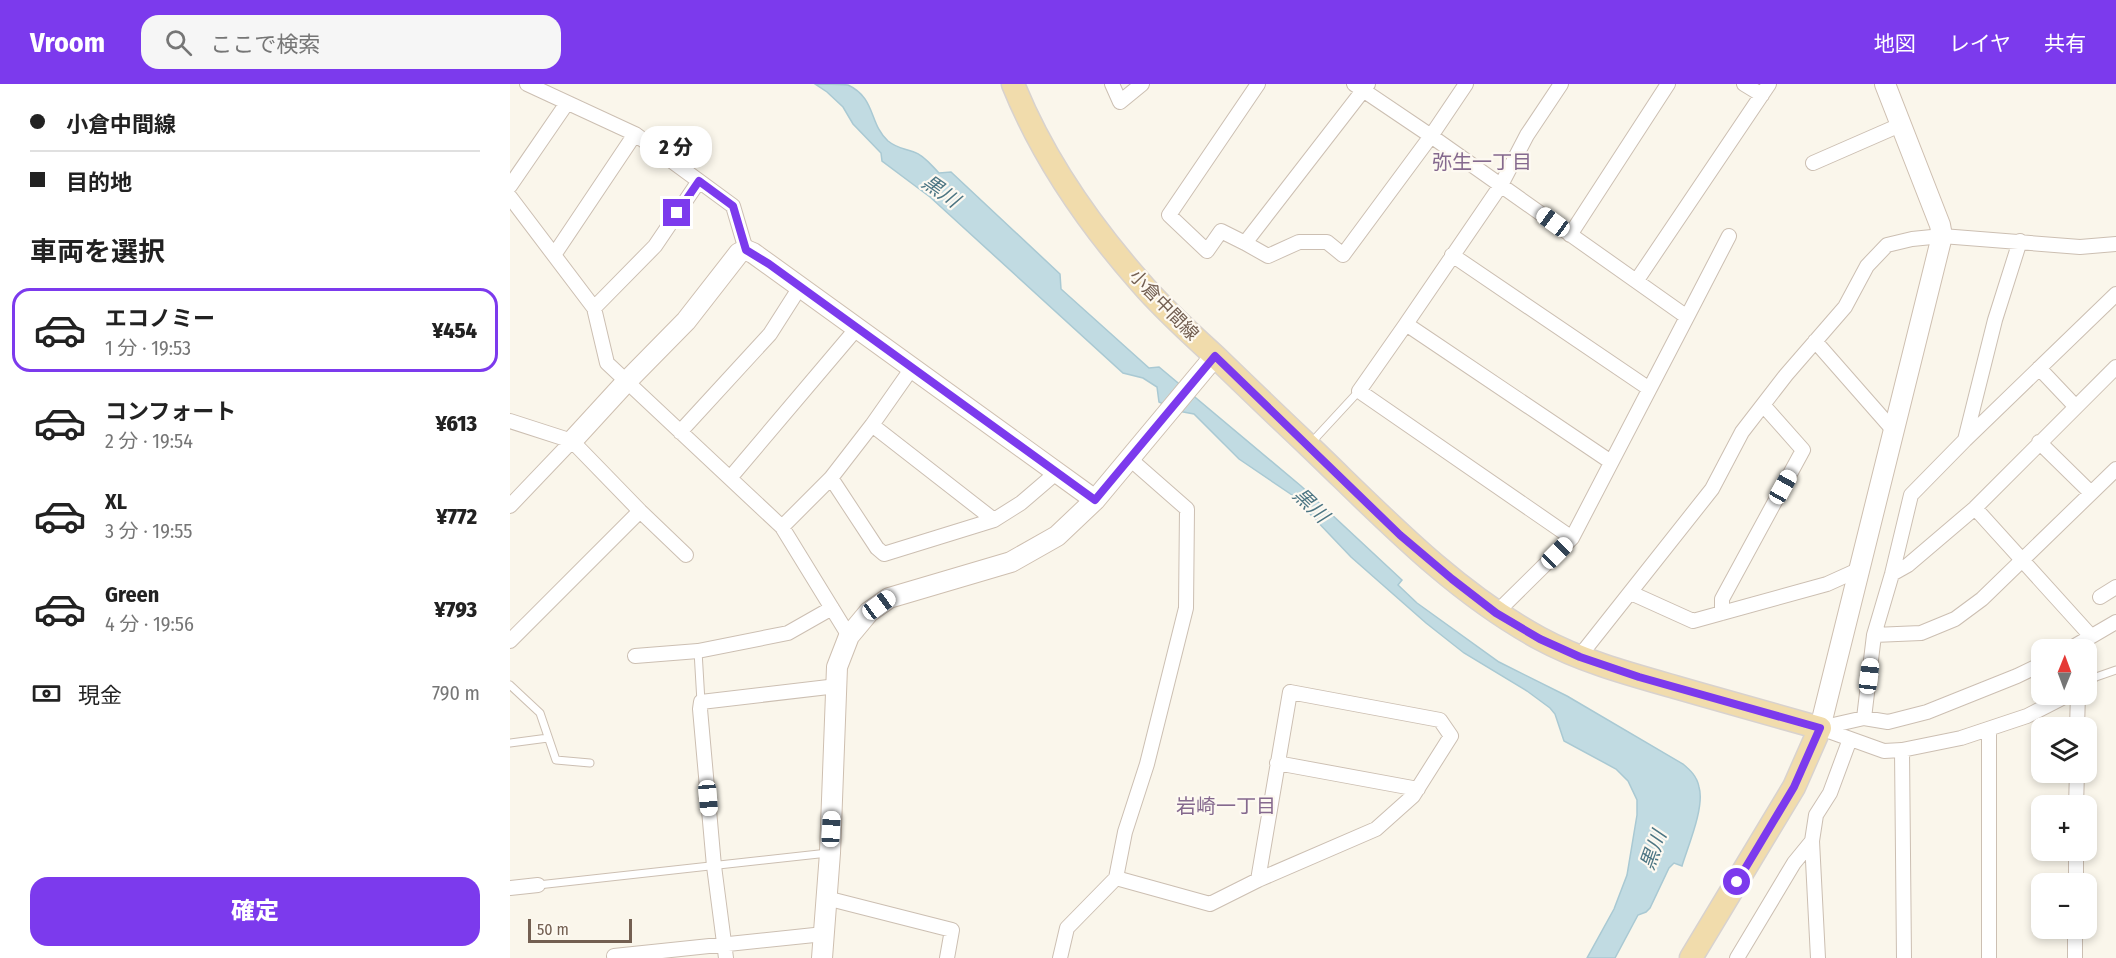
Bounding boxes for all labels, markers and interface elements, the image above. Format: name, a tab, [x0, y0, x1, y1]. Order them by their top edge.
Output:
search box	[141, 15, 561, 69]
text: Vroom	[30, 26, 105, 59]
icon: search	[162, 26, 195, 59]
text: ここで検索	[210, 31, 320, 58]
text: 地図	[1874, 31, 1916, 57]
text: レイヤ	[1949, 31, 2011, 57]
text: 共有	[2044, 31, 2086, 57]
text: 小倉中間線	[66, 111, 176, 138]
callout: 2 分	[641, 126, 713, 168]
text: 2 分	[659, 135, 693, 159]
district label: 弥生一丁目	[1432, 150, 1532, 174]
text: 目的地	[66, 169, 132, 196]
water label: 黒川	[918, 170, 966, 213]
route end	[663, 199, 690, 226]
car	[1533, 204, 1573, 240]
text: 車両を選択	[30, 236, 165, 268]
street label: 小倉中間線	[1125, 265, 1203, 345]
icon: car	[33, 303, 87, 357]
text: エコノミー	[105, 305, 215, 332]
text: ¥454	[432, 317, 477, 344]
text: 1 分 · 19:53	[105, 336, 191, 360]
icon: car	[33, 396, 87, 450]
text: コンフォート	[105, 398, 236, 425]
text: ¥613	[435, 410, 477, 437]
text: 2 分 · 19:54	[105, 429, 193, 453]
car	[1766, 467, 1800, 507]
water label: 黒川	[1288, 482, 1335, 529]
text: XL	[105, 488, 127, 515]
icon: car	[33, 489, 87, 543]
text: ¥772	[436, 503, 477, 530]
text: 3 分 · 19:55	[105, 519, 192, 543]
car	[1538, 534, 1576, 572]
text: Green	[105, 581, 159, 608]
icon: car	[33, 582, 87, 636]
car	[859, 587, 899, 623]
text: ¥793	[434, 596, 477, 623]
text: 4 分 · 19:56	[105, 612, 194, 636]
north arrow	[2031, 639, 2097, 705]
map controls	[2031, 639, 2097, 939]
car	[1858, 657, 1880, 695]
icon: cash	[30, 677, 63, 710]
text: 790 m	[432, 681, 480, 705]
text: 現金	[78, 682, 122, 709]
button: layers	[2031, 717, 2097, 783]
car	[697, 779, 719, 817]
district label: 岩崎一丁目	[1176, 794, 1276, 818]
button: +	[2031, 795, 2097, 861]
car	[821, 811, 841, 847]
water label: 黒川	[1635, 825, 1672, 873]
route start	[1723, 868, 1750, 895]
button: −	[2031, 873, 2097, 939]
button: 確定	[30, 877, 480, 946]
scale bar	[528, 916, 632, 944]
text: 50 m	[537, 920, 569, 939]

